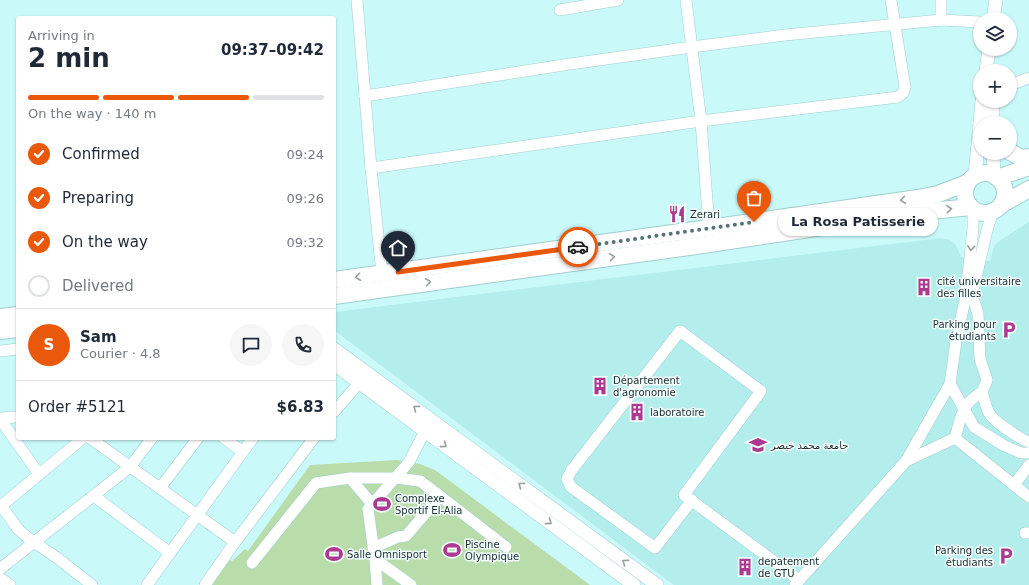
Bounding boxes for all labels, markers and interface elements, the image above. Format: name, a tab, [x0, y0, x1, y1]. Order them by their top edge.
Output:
map controls	[973, 12, 1017, 160]
button: layers	[973, 12, 1017, 56]
text: Arriving in	[28, 28, 95, 43]
text: 09:37–09:42	[221, 41, 324, 59]
text: 2 min	[28, 43, 110, 73]
button: +	[973, 64, 1017, 108]
text: On the way · 140 m	[28, 106, 156, 121]
button: −	[973, 116, 1017, 160]
icon: check	[28, 143, 50, 165]
text: Confirmed	[62, 145, 140, 163]
text: 09:24	[287, 147, 324, 162]
pin	[737, 181, 771, 222]
icon: check	[28, 187, 50, 209]
icon: bag	[743, 187, 765, 209]
text: Preparing	[62, 189, 134, 207]
text: 09:26	[287, 191, 324, 206]
one-way arrow	[900, 195, 906, 204]
restaurant icon: Zerari	[667, 204, 687, 224]
one-way arrow	[946, 204, 952, 213]
callout: La Rosa Patisserie	[778, 208, 938, 236]
place label: Zerari	[690, 209, 720, 220]
text: La Rosa Patisserie	[791, 214, 925, 229]
courier	[558, 227, 598, 267]
icon: check	[28, 231, 50, 253]
pin	[381, 231, 415, 272]
text: On the way	[62, 233, 148, 251]
text: 09:32	[287, 235, 324, 250]
icon: car	[567, 236, 589, 258]
icon: home	[387, 237, 409, 259]
one-way arrow	[967, 245, 976, 251]
one-way arrow	[609, 253, 615, 262]
one-way arrow	[355, 272, 362, 281]
place label: cité universitaire des filles	[937, 276, 1021, 299]
text: Delivered	[62, 277, 134, 295]
building icon: cité universitaire des filles	[914, 277, 934, 297]
one-way arrow	[425, 278, 431, 287]
place label: Parking pour étudiants	[933, 319, 997, 342]
parking icon: Parking pour étudiants	[999, 320, 1019, 340]
button: chat	[230, 324, 272, 366]
button: phone	[282, 324, 324, 366]
text: Sam	[80, 328, 117, 346]
text: S	[44, 336, 54, 354]
text: Courier · 4.8	[80, 346, 161, 361]
place label: Département d'agronomie	[613, 375, 680, 398]
building icon: Département d'agronomie	[590, 376, 610, 396]
text: Order #5121	[28, 398, 126, 416]
text: $6.83	[277, 398, 324, 416]
building icon: laboratoire	[627, 402, 647, 422]
one-way arrow	[413, 406, 420, 413]
place label: laboratoire	[650, 407, 704, 418]
school or university icon: جامعة محمد خيضر	[748, 435, 768, 455]
one-way arrow	[440, 440, 447, 447]
place label: جامعة محمد خيضر	[770, 440, 848, 451]
one-way arrow	[518, 483, 525, 490]
place label: Complexe Sportif El-Alia	[395, 493, 462, 516]
sports icon: Complexe Sportif El-Alia	[372, 494, 392, 514]
one-way arrow	[544, 517, 551, 524]
place label: Piscine Olympique	[465, 539, 519, 562]
sports icon: Piscine Olympique	[442, 540, 462, 560]
sports icon: Salle Omnisport	[324, 544, 344, 564]
place label: Parking des étudiants	[935, 545, 993, 568]
parking icon: Parking des étudiants	[996, 546, 1016, 566]
place label: Salle Omnisport	[347, 549, 427, 560]
place label: depatement de GTU	[758, 556, 819, 579]
building icon: depatement de GTU	[735, 557, 755, 577]
one-way arrow	[623, 560, 630, 567]

